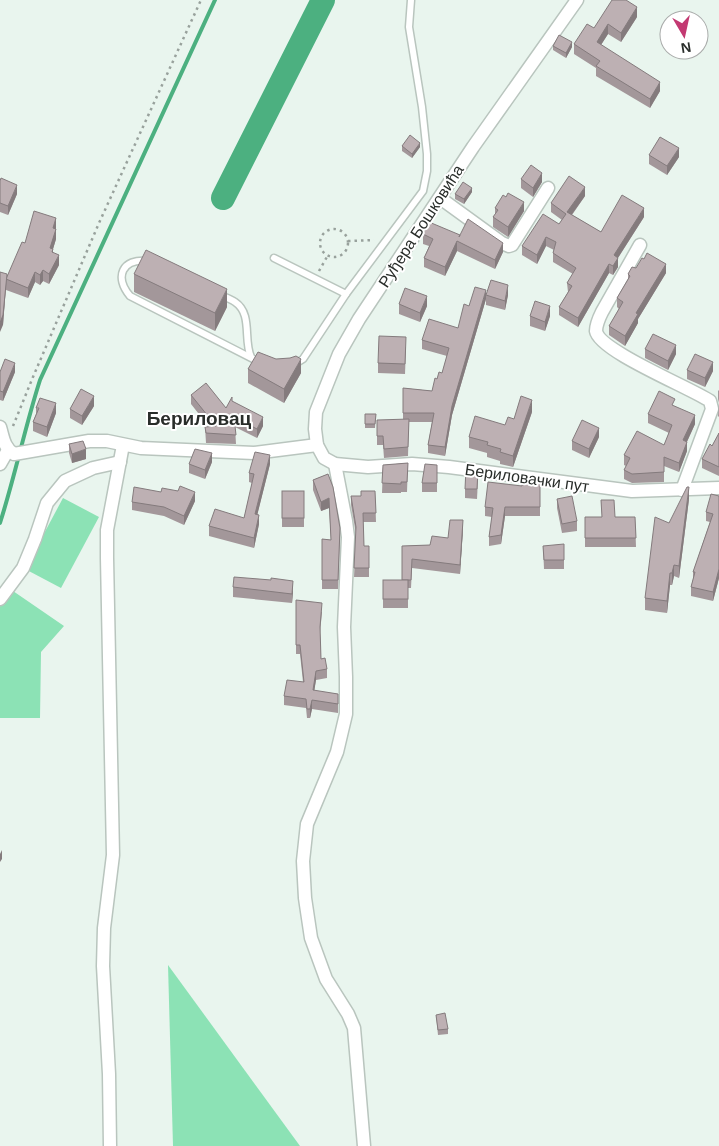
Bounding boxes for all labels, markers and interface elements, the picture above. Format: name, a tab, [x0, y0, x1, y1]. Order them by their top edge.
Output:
north arrow	[659, 10, 709, 60]
text: N	[680, 39, 692, 57]
street label: Руђера Бошковића	[375, 162, 467, 290]
district label: Бериловац	[147, 408, 252, 429]
street label: Бериловачки пут	[464, 461, 591, 495]

